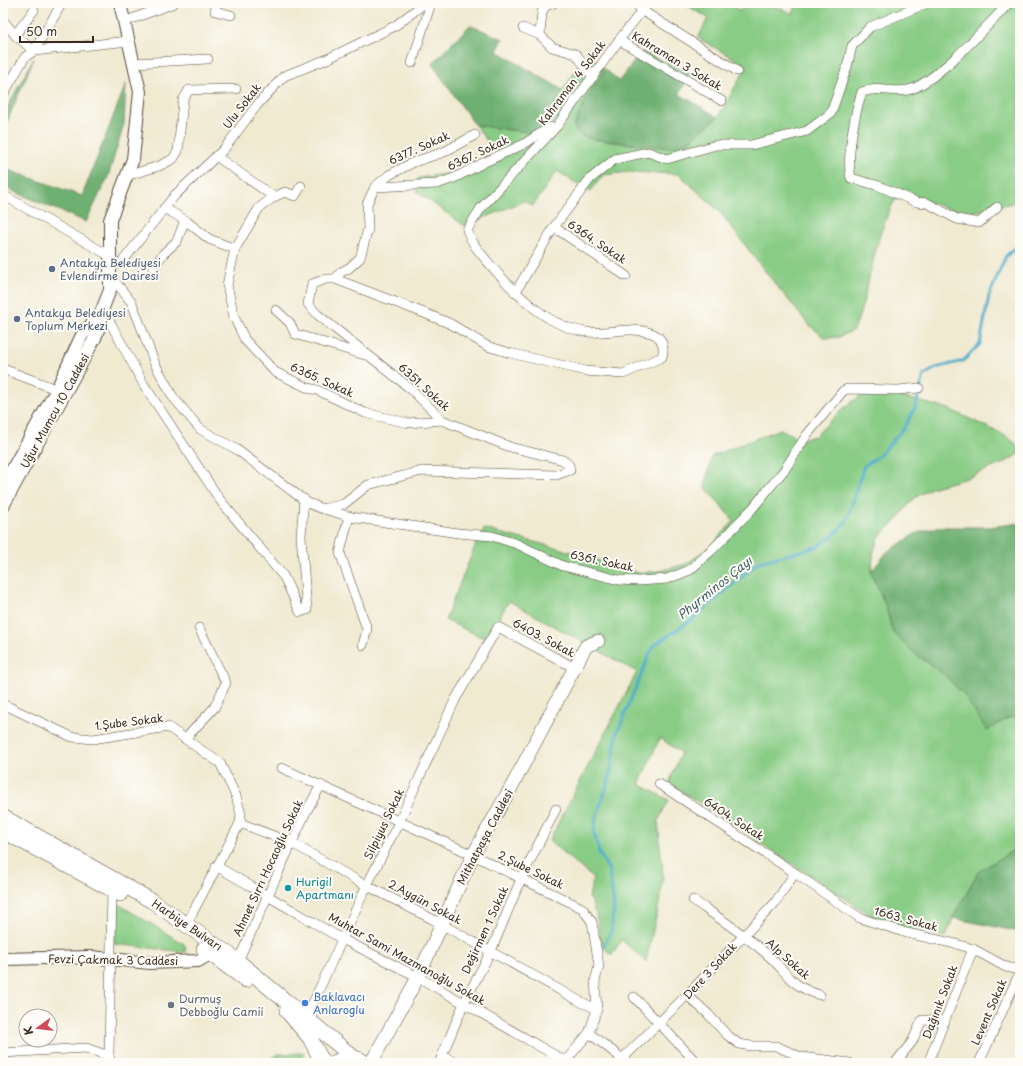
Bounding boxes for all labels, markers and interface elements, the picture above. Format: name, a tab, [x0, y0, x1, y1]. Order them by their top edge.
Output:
scale bar	[20, 18, 93, 44]
text: 50 m	[26, 22, 57, 40]
street label: Kahraman 3 Sokak	[629, 27, 726, 95]
street label: Kahraman 4 Sokak	[534, 36, 610, 129]
street label: Ulu Sokak	[218, 79, 265, 132]
street label: 6377. Sokak	[385, 126, 453, 169]
street label: 6367. Sokak	[444, 131, 512, 174]
street label: 6364. Sokak	[564, 216, 631, 268]
place label: Antakya Belediyesi Evlendirme Dairesi	[60, 254, 161, 284]
marker: Antakya Belediyesi Evlendirme Dairesi	[47, 264, 57, 274]
place label: Antakya Belediyesi Toplum Merkezi	[25, 304, 126, 334]
marker: Antakya Belediyesi Toplum Merkezi	[12, 314, 22, 324]
street label: Uğur Mumcu 10 Caddesi	[16, 350, 93, 471]
street label: 6365. Sokak	[288, 358, 357, 401]
street label: 6351. Sokak	[395, 359, 455, 415]
street label: 6361. Sokak	[569, 545, 636, 576]
water label: Phyrminos Çayı	[673, 551, 756, 623]
street label: 6403. Sokak	[510, 614, 579, 661]
street label: 1.Şube Sokak	[94, 709, 165, 734]
street label: Silpiyus Sokak	[359, 785, 408, 862]
street label: Mithatpaşa Caddesi	[452, 786, 517, 888]
street label: 6404. Sokak	[701, 793, 768, 845]
street label: Ahmet Sırrı Hocaoğlu Sokak	[228, 796, 307, 939]
street label: 2.Şube Sokak	[495, 846, 568, 893]
place label: Hurigil Apartmanı	[296, 873, 354, 903]
street label: 2.Aygün Sokak	[385, 875, 466, 928]
street label: Değirmen 1 Sokak	[457, 882, 513, 976]
marker: Hurigil Apartmanı	[283, 883, 293, 893]
street label: Harbiye Bulvarı	[149, 895, 226, 955]
street label: 1663. Sokak	[872, 902, 941, 935]
street label: Muhtar Sami Mazmanoğlu Sokak	[326, 908, 490, 1009]
street label: Alp Sokak	[762, 934, 815, 984]
street label: Dere 3 Sokak	[679, 938, 741, 1003]
street label: Fevzi Çakmak 3 Caddesi	[48, 950, 178, 969]
street label: Dağınık Sokak	[918, 961, 962, 1042]
street label: Levent Sokak	[966, 975, 1011, 1048]
place label: Baklavacı Anlaroglu	[313, 988, 365, 1018]
place label: Durmuş Debboğlu Camii	[179, 990, 264, 1020]
marker: Baklavacı Anlaroglu	[300, 998, 310, 1008]
marker: Durmuş Debboğlu Camii	[166, 1000, 176, 1010]
north arrow	[18, 1008, 58, 1048]
text: K	[19, 1025, 37, 1037]

